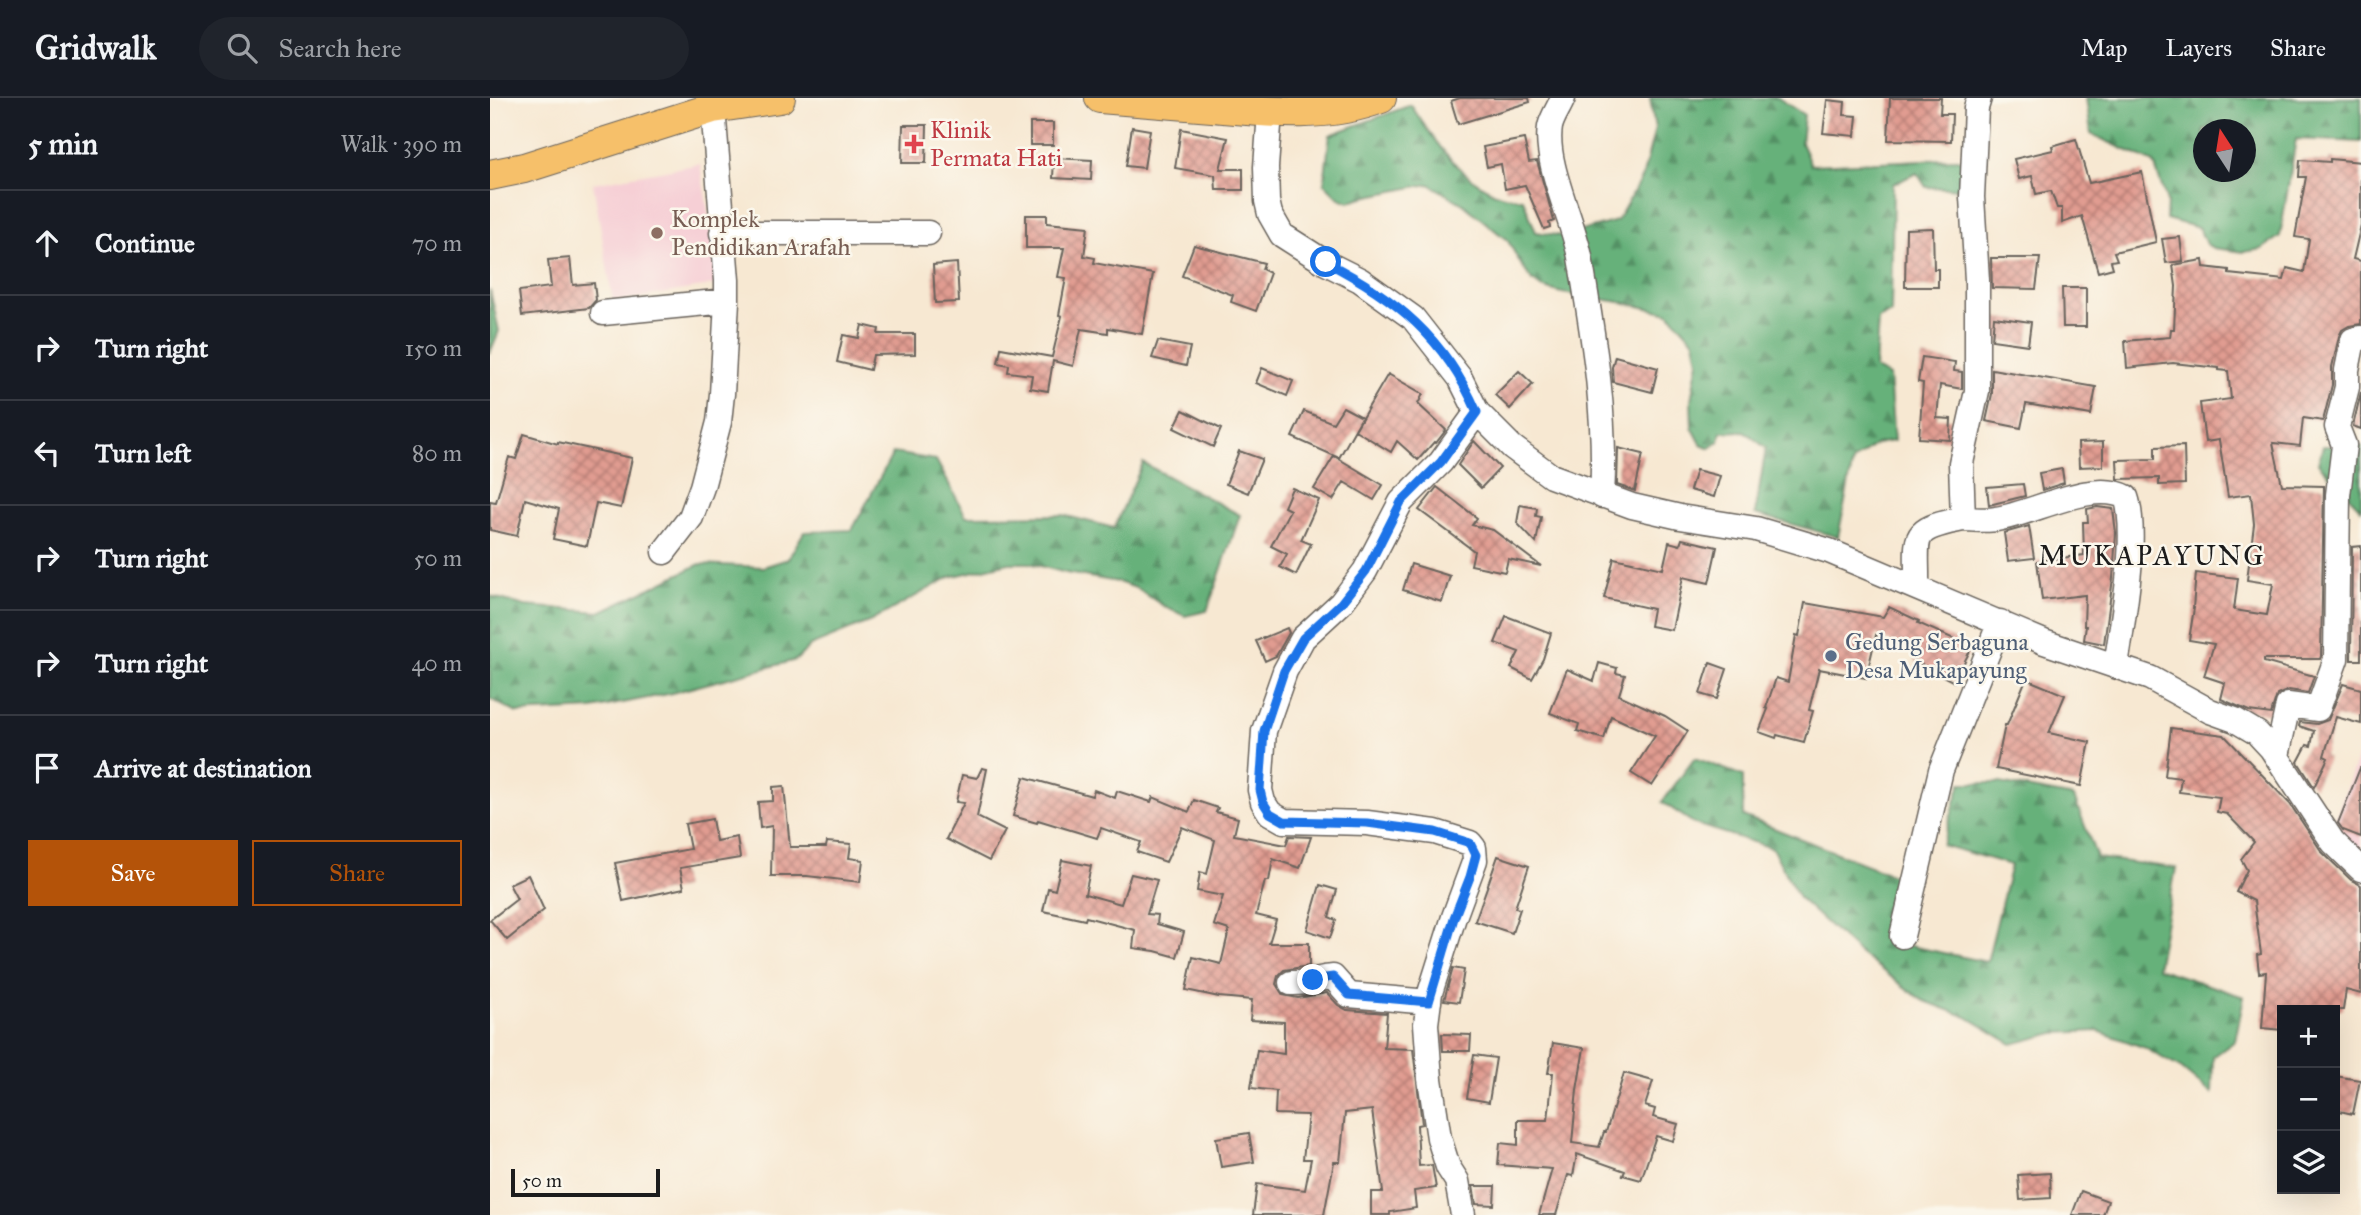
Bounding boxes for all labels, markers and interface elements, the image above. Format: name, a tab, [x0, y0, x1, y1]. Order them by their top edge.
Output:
search box	[199, 17, 689, 80]
text: Gridwalk	[35, 28, 157, 68]
icon: search	[223, 29, 261, 67]
text: Search here	[279, 32, 402, 64]
text: Map	[2081, 33, 2128, 63]
text: Layers	[2166, 33, 2232, 63]
text: Share	[2270, 33, 2326, 63]
place label: Klinik Permata Hati	[930, 115, 1063, 173]
north arrow	[2193, 119, 2256, 182]
text: 5 min	[28, 126, 98, 162]
text: Walk · 390 m	[341, 130, 462, 158]
marker: Klinik Permata Hati	[904, 134, 924, 154]
place label: Komplek Pendidikan Arafah	[671, 204, 851, 262]
icon: ahead	[28, 224, 66, 262]
marker: Komplek Pendidikan Arafah	[649, 225, 665, 241]
text: Continue	[95, 227, 195, 259]
text: 70 m	[412, 229, 462, 257]
route start	[1310, 246, 1341, 277]
icon: right	[28, 329, 66, 367]
text: Turn right	[95, 332, 208, 364]
text: 150 m	[405, 334, 462, 362]
icon: left	[28, 434, 66, 472]
text: Turn left	[95, 437, 191, 469]
text: 80 m	[412, 439, 462, 467]
district label: MUKAPAYUNG	[2038, 538, 2266, 573]
icon: right	[28, 539, 66, 577]
text: Turn right	[95, 542, 208, 574]
text: 50 m	[414, 544, 462, 572]
place label: Gedung Serbaguna Desa Mukapayung	[1845, 627, 2030, 685]
icon: right	[28, 644, 66, 682]
text: Turn right	[95, 647, 208, 679]
marker: Gedung Serbaguna Desa Mukapayung	[1823, 648, 1839, 664]
text: 40 m	[412, 649, 462, 677]
icon: arrive	[28, 749, 66, 787]
text: Arrive at destination	[95, 752, 312, 784]
button: Save	[28, 840, 238, 906]
button: Share	[252, 840, 462, 906]
route end	[1297, 964, 1328, 995]
map controls	[2277, 1005, 2340, 1194]
button: +	[2277, 1005, 2340, 1068]
button: −	[2277, 1068, 2340, 1131]
button: layers	[2277, 1131, 2340, 1194]
scale bar	[511, 1166, 660, 1198]
text: 50 m	[522, 1169, 562, 1192]

